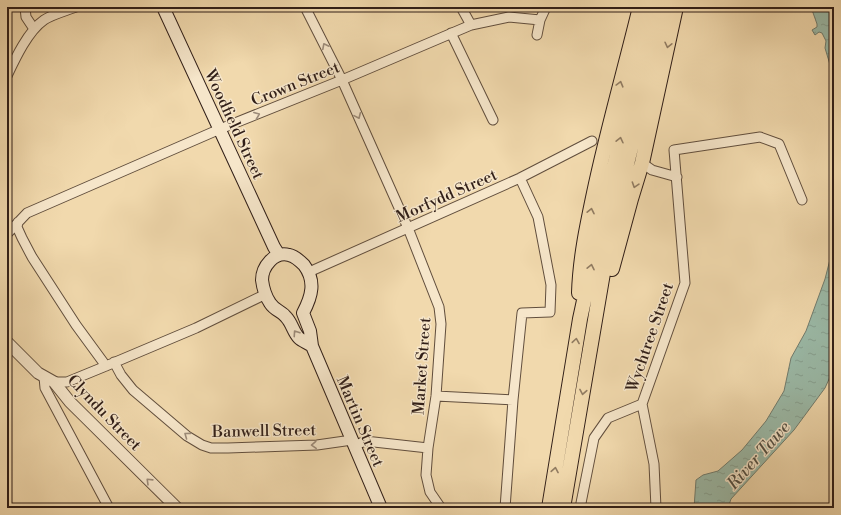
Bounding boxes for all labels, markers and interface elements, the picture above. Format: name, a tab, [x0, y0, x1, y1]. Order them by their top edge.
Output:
one-way arrow	[322, 42, 330, 50]
one-way arrow	[664, 42, 672, 48]
street label: Crown Street	[248, 57, 343, 111]
street label: Woodfield Street	[199, 65, 268, 183]
one-way arrow	[615, 81, 624, 88]
one-way arrow	[253, 111, 260, 119]
one-way arrow	[353, 112, 361, 120]
one-way arrow	[615, 137, 624, 144]
street label: Morfydd Street	[393, 165, 500, 227]
one-way arrow	[631, 182, 640, 189]
one-way arrow	[586, 208, 594, 214]
one-way arrow	[587, 264, 595, 270]
street label: Wychtree Street	[622, 280, 678, 396]
street label: Market Street	[409, 316, 435, 415]
one-way arrow	[294, 330, 301, 337]
one-way arrow	[572, 338, 580, 344]
street label: Clyndu Street	[63, 370, 146, 455]
street label: Martin Street	[332, 373, 388, 470]
one-way arrow	[579, 389, 588, 396]
water label: River Tawe	[722, 417, 795, 495]
street label: Banwell Street	[211, 420, 317, 442]
one-way arrow	[184, 433, 191, 440]
one-way arrow	[311, 440, 317, 449]
one-way arrow	[551, 467, 559, 473]
one-way arrow	[146, 478, 154, 486]

